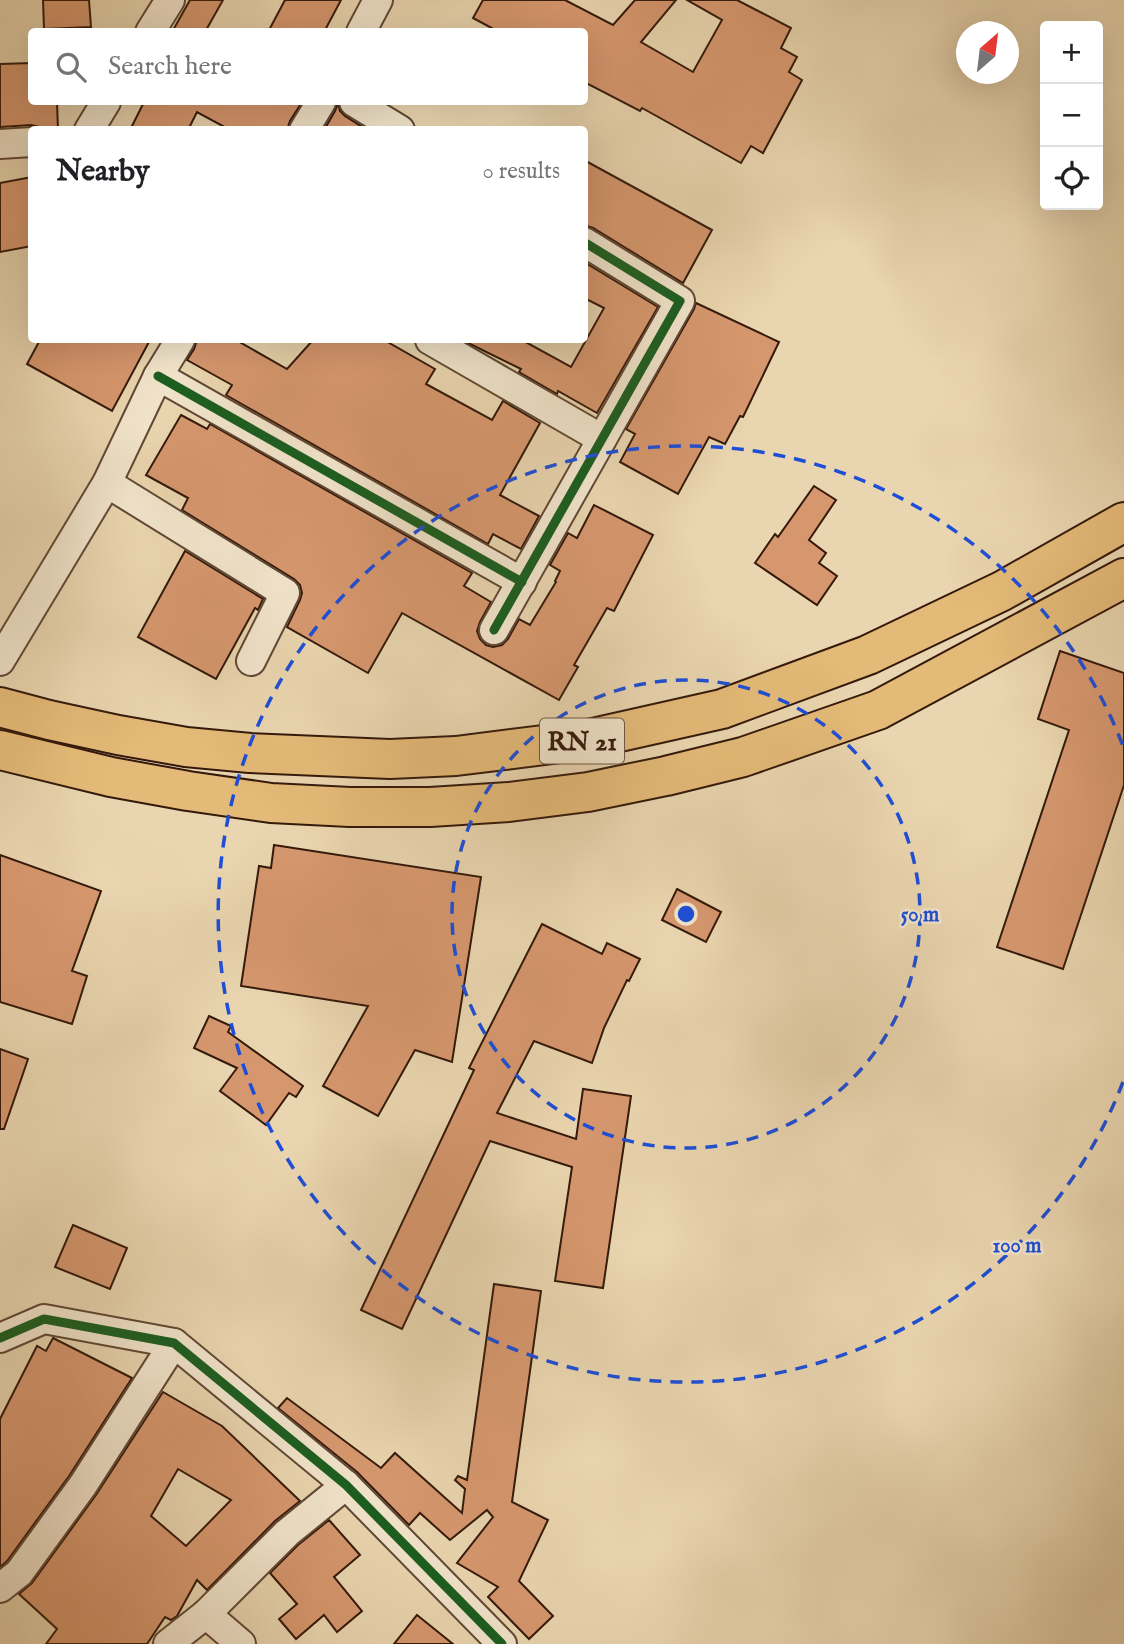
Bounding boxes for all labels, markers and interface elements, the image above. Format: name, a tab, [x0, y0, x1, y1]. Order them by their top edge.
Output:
north arrow	[956, 21, 1019, 84]
map controls	[1040, 21, 1103, 210]
button: +	[1040, 21, 1103, 84]
search box	[28, 28, 588, 105]
icon: search	[52, 48, 90, 86]
text: Search here	[108, 50, 232, 83]
button: −	[1040, 84, 1103, 147]
button: locate	[1040, 147, 1103, 210]
text: Nearby	[56, 153, 149, 191]
text: 0 results	[482, 157, 560, 186]
road number: RN 21	[540, 719, 624, 764]
centre of rings	[674, 902, 698, 926]
text: 50 m	[901, 902, 940, 929]
text: 100 m	[992, 1233, 1042, 1260]

